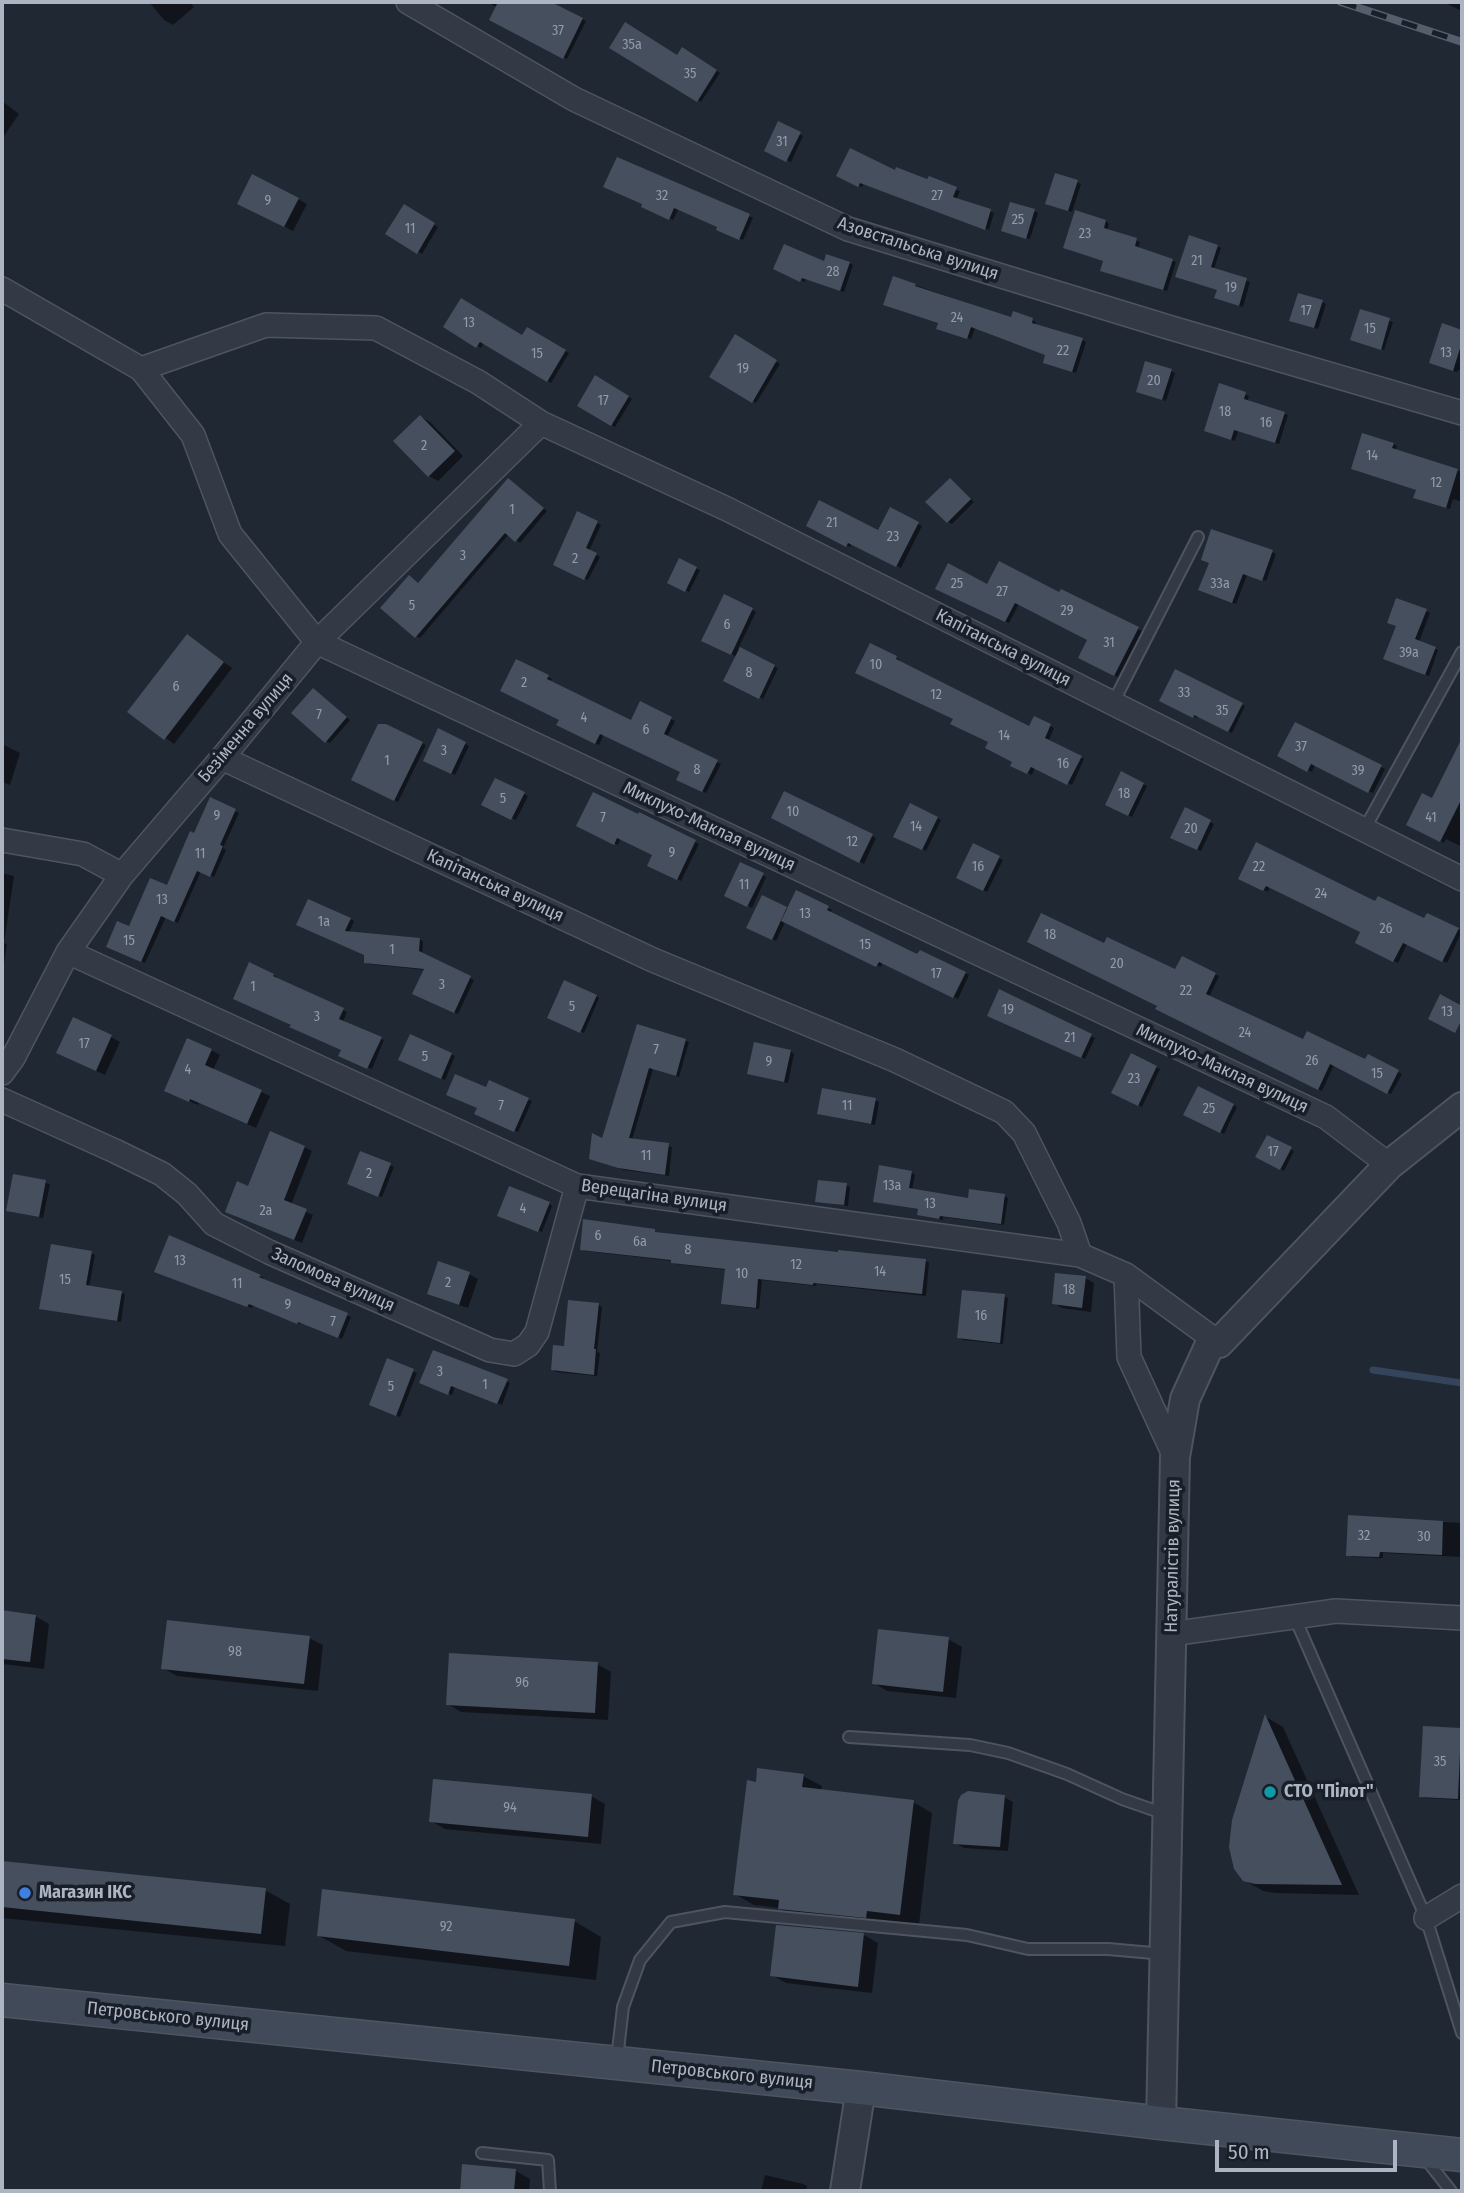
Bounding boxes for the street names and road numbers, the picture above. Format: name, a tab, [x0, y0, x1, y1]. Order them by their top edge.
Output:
street label: Азовстальська вулиця	[835, 213, 1001, 285]
street label: Капітанська вулиця	[932, 605, 1074, 691]
street label: Безіменна вулиця	[194, 669, 298, 787]
street label: Миклухо-Маклая вулиця	[620, 778, 798, 876]
street label: Капітанська вулиця	[423, 845, 567, 927]
street label: Миклухо-Маклая вулиця	[1133, 1020, 1311, 1118]
street label: Верещагіна вулиця	[580, 1175, 728, 1217]
street label: Заломова вулиця	[268, 1243, 398, 1317]
street label: Натуралістів вулиця	[1161, 1479, 1185, 1633]
street label: Петровського вулиця	[86, 1998, 250, 2036]
street label: Петровського вулиця	[650, 2056, 814, 2094]

